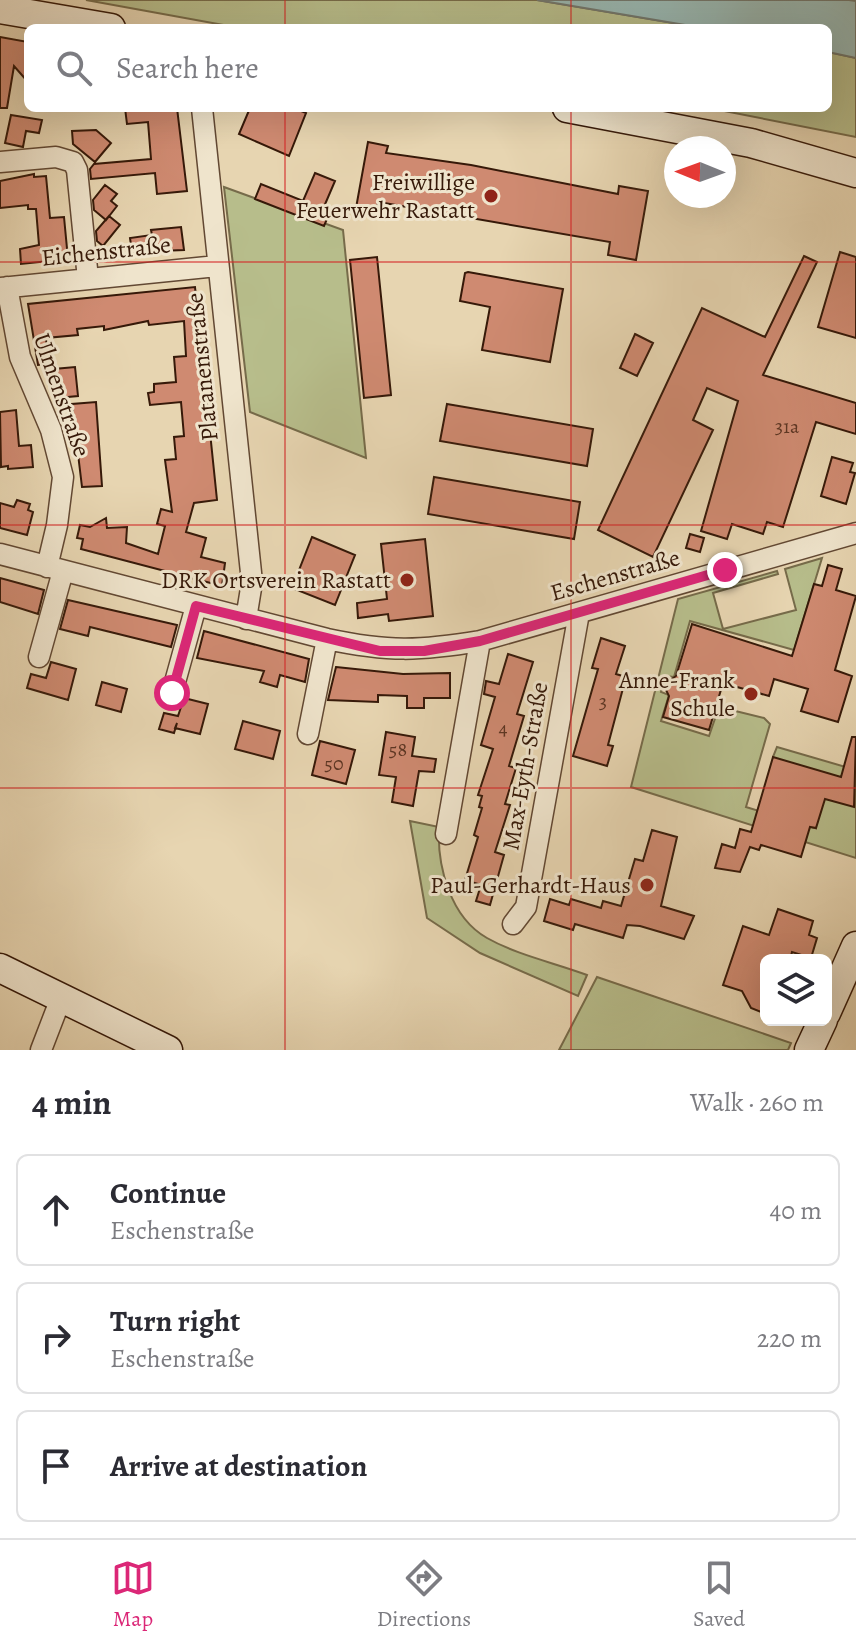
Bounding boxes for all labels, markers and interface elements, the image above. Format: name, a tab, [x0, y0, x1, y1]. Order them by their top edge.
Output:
search box	[24, 24, 832, 112]
icon: search	[52, 46, 96, 90]
text: Search here	[116, 48, 259, 88]
north arrow	[664, 136, 736, 208]
place label: Freiwillige Feuerwehr Rastatt	[296, 166, 475, 226]
marker: Freiwillige Feuerwehr Rastatt	[482, 187, 500, 205]
street label: Eichenstraße	[40, 228, 172, 274]
street label: Platanenstraße	[178, 291, 226, 443]
street label: Ulmenstraße	[26, 329, 98, 461]
house number: 31a	[775, 413, 800, 440]
street label: Eschenstraße	[546, 541, 684, 609]
route end	[707, 552, 743, 588]
place label: DRK Ortsverein Rastatt	[161, 564, 391, 596]
marker: DRK Ortsverein Rastatt	[398, 571, 416, 589]
place label: Anne-Frank Schule	[618, 664, 735, 724]
route start	[154, 675, 190, 711]
street label: Max-Eyth-Straße	[494, 679, 556, 853]
marker: Anne-Frank Schule	[742, 685, 760, 703]
house number: 3	[599, 688, 607, 715]
house number: 4	[498, 715, 508, 742]
house number: 58	[389, 736, 407, 763]
house number: 50	[324, 750, 344, 777]
place label: Paul-Gerhardt-Haus	[430, 869, 631, 901]
marker: Paul-Gerhardt-Haus	[638, 876, 656, 894]
map controls	[760, 954, 832, 1026]
button: layers	[760, 954, 832, 1026]
text: 4 min	[32, 1079, 111, 1126]
text: Walk · 260 m	[690, 1085, 824, 1120]
text: Continue	[110, 1173, 226, 1213]
icon: ahead	[34, 1188, 78, 1232]
text: 40 m	[770, 1193, 822, 1228]
text: Eschenstraße	[110, 1213, 254, 1248]
text: Turn right	[110, 1301, 240, 1341]
icon: right	[34, 1316, 78, 1360]
text: 220 m	[757, 1321, 822, 1356]
text: Eschenstraße	[110, 1341, 254, 1376]
icon: arrive	[34, 1444, 78, 1488]
text: Arrive at destination	[110, 1446, 367, 1486]
tab: Map	[111, 1556, 155, 1634]
tab: Directions	[377, 1556, 471, 1634]
tab: Saved	[693, 1556, 745, 1634]

